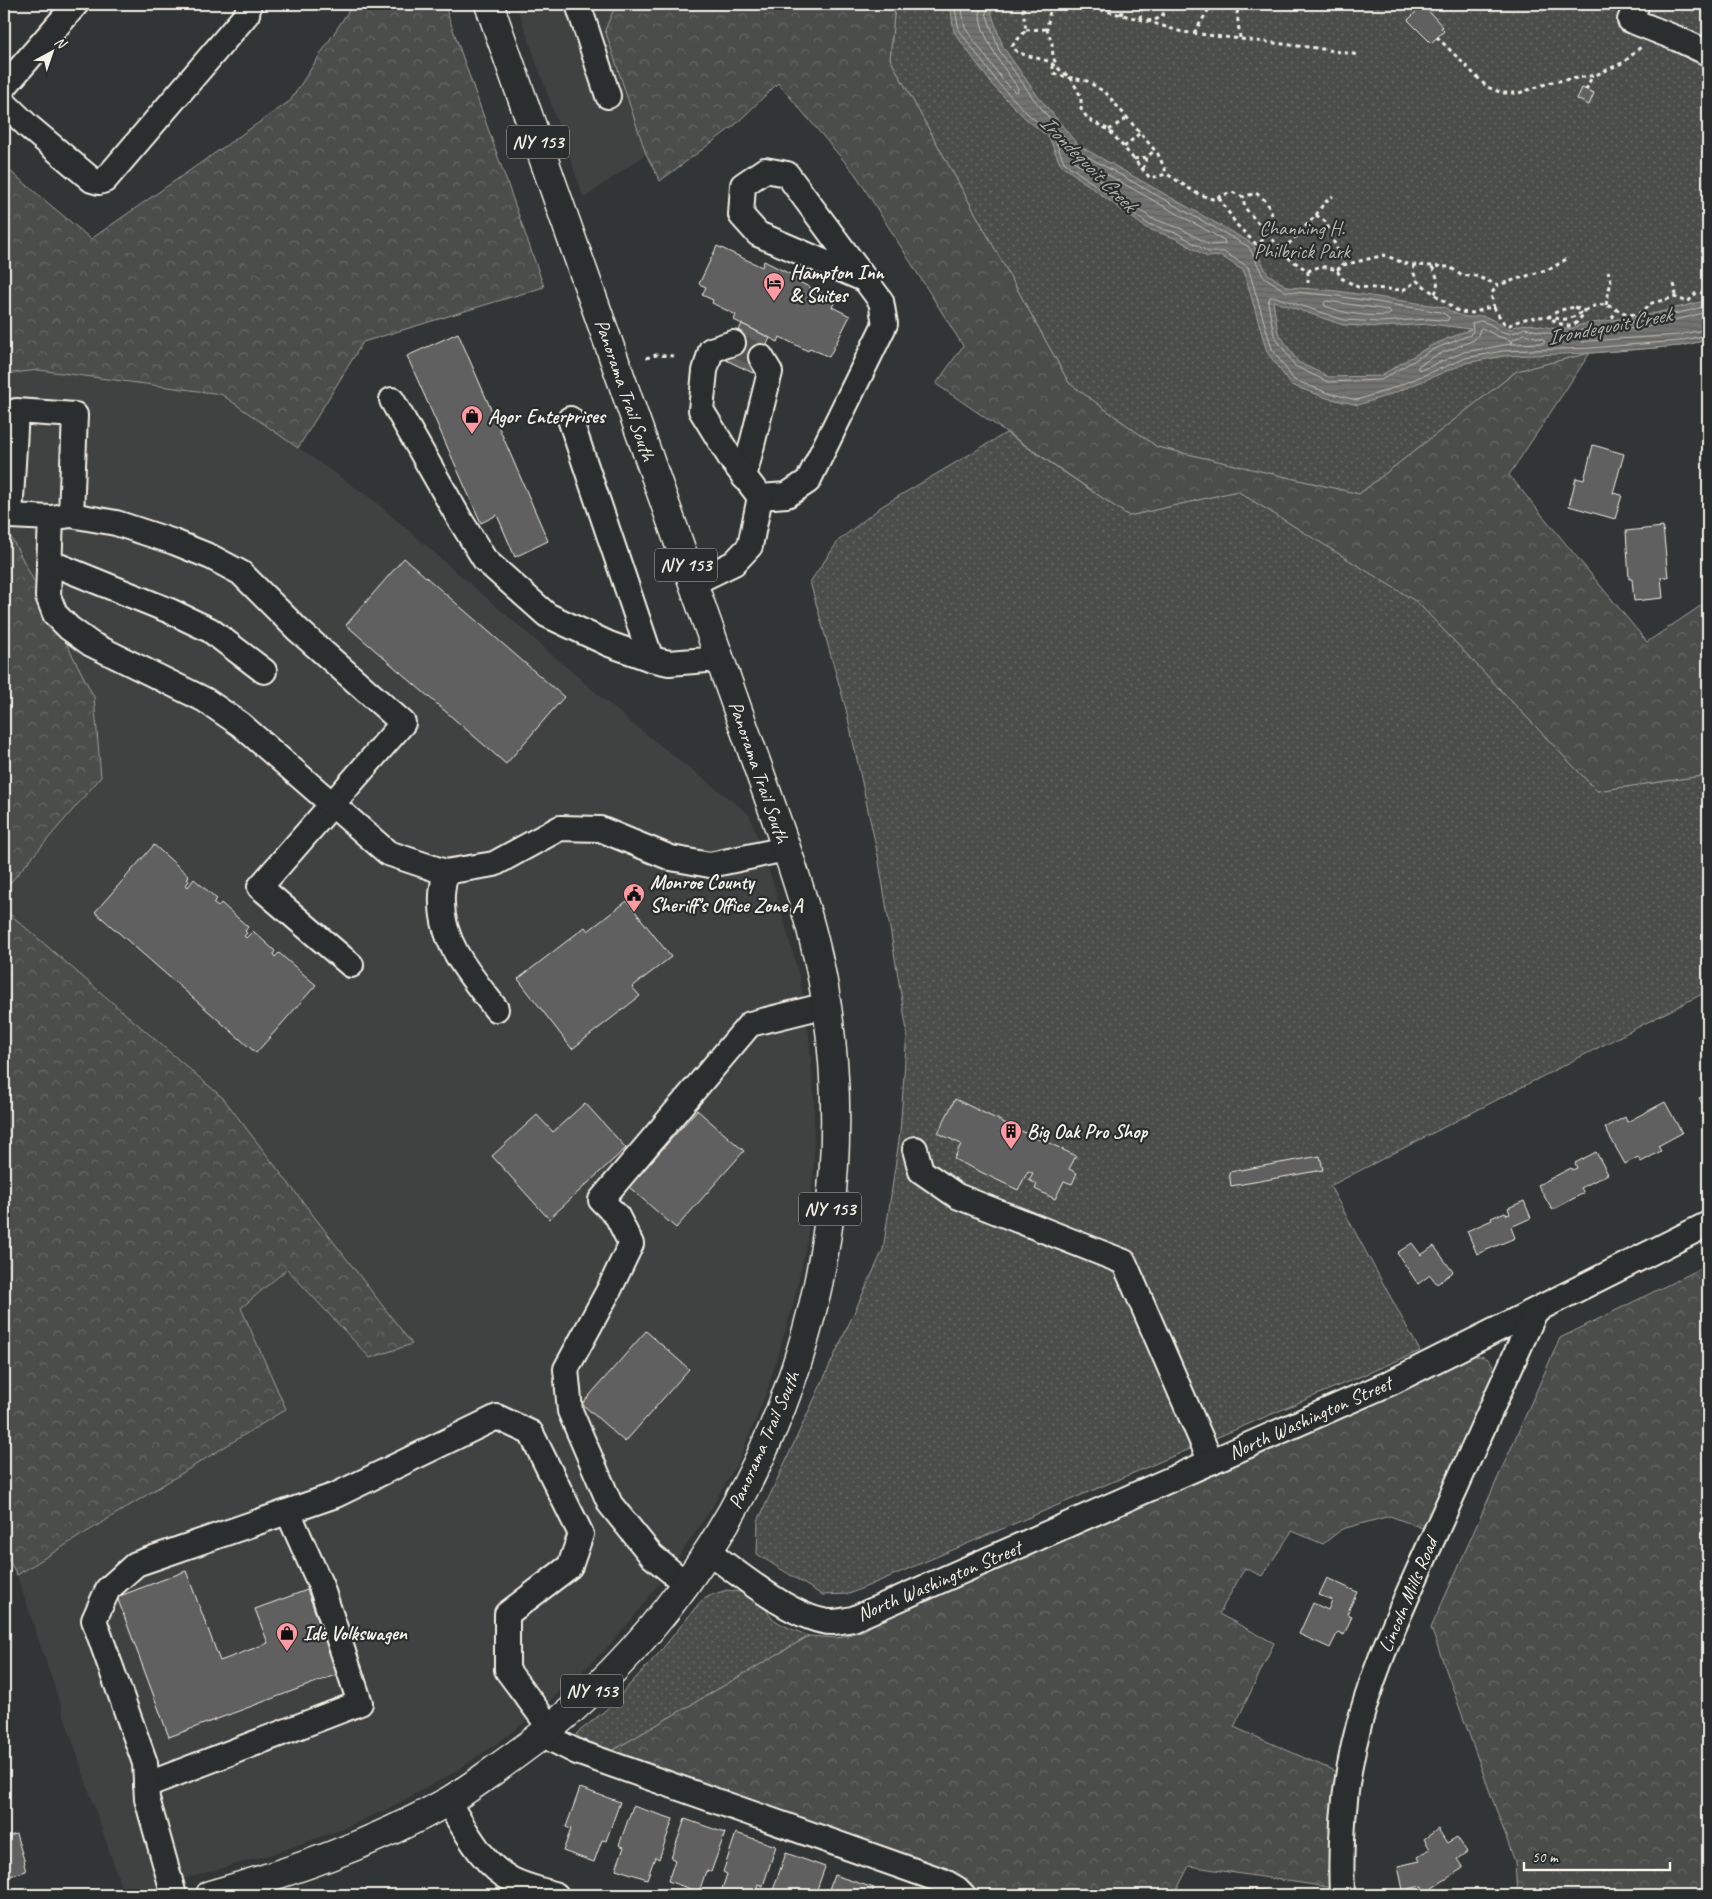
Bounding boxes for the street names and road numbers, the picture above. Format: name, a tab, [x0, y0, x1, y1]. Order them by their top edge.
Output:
road number: NY 153	[507, 125, 569, 158]
street label: Panorama Trail South	[589, 316, 662, 466]
road number: NY 153	[655, 548, 717, 582]
street label: Panorama Trail South	[723, 698, 796, 848]
road number: NY 153	[799, 1192, 861, 1226]
street label: Panorama Trail South	[722, 1366, 806, 1513]
street label: North Washington Street	[1225, 1369, 1399, 1465]
street label: Lincoln Mills Road	[1373, 1531, 1445, 1656]
street label: North Washington Street	[853, 1534, 1028, 1627]
road number: NY 153	[561, 1674, 623, 1708]

